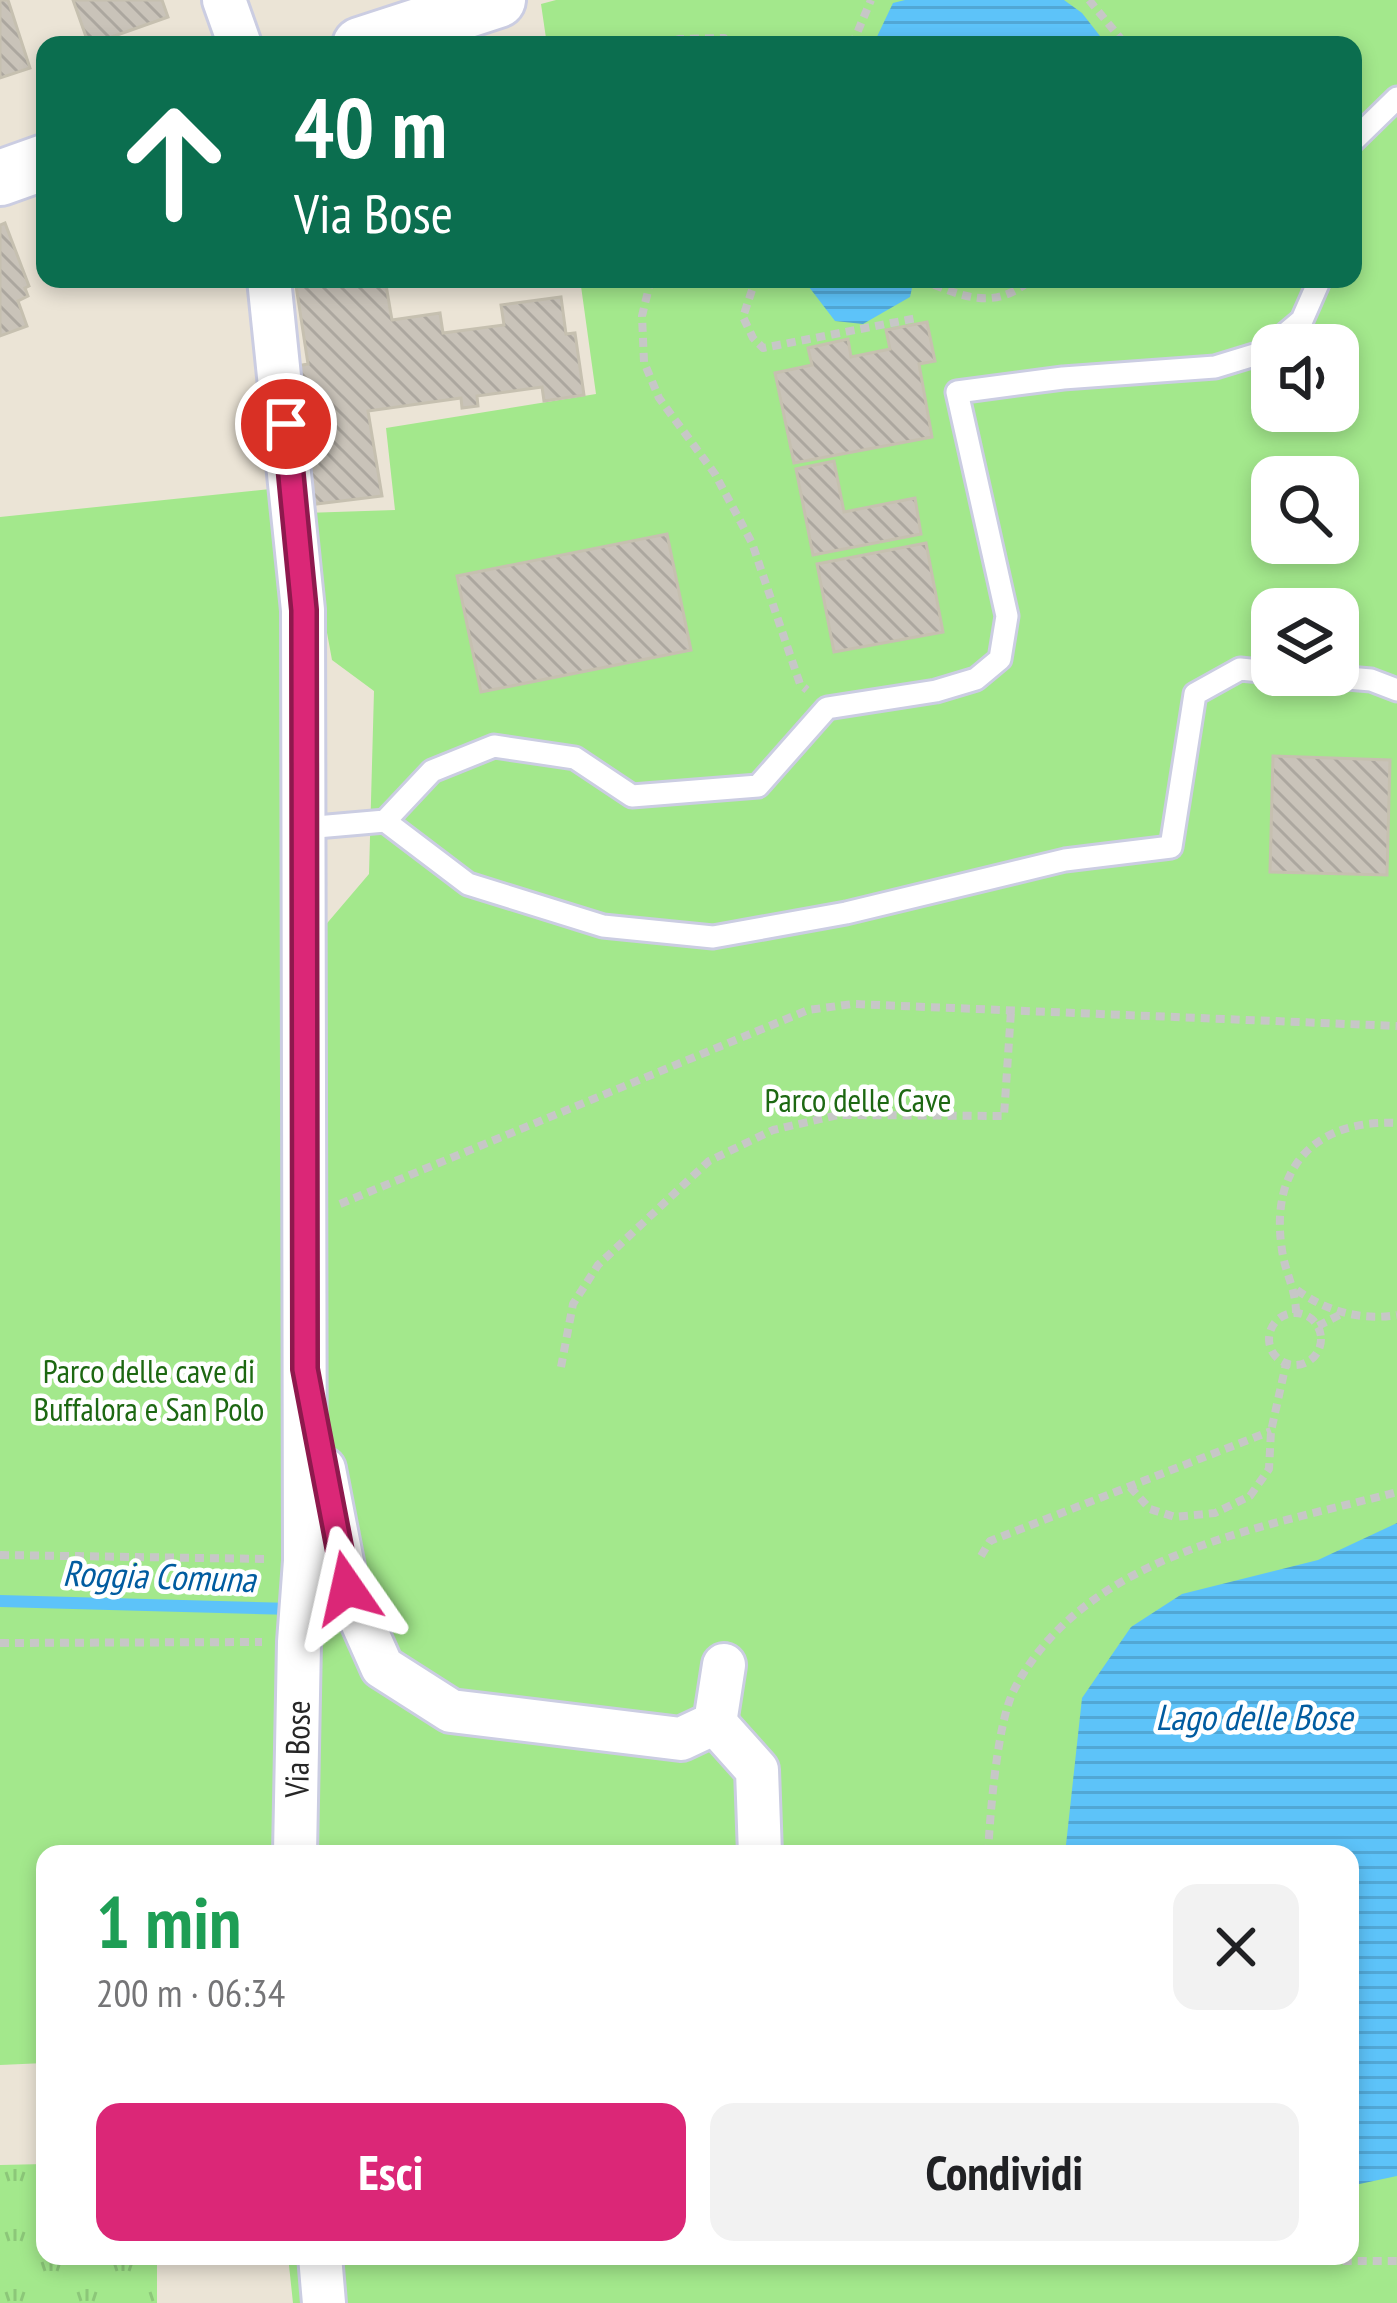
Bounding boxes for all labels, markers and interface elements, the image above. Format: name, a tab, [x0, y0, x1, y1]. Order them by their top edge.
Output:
text: 40 m	[294, 72, 447, 181]
icon: ahead	[96, 84, 252, 240]
text: Via Bose	[294, 178, 453, 248]
map controls	[1251, 324, 1359, 696]
button: sound	[1251, 324, 1359, 432]
pin	[235, 373, 337, 475]
icon: arrive	[253, 391, 319, 457]
button: search	[1251, 456, 1359, 564]
button: layers	[1251, 588, 1359, 696]
park label: Parco delle Cave	[765, 1078, 951, 1121]
park label: Parco delle cave di Buffalora e San Polo	[34, 1349, 264, 1430]
position arrow	[284, 1525, 410, 1651]
water label: Roggia Comuna	[62, 1549, 258, 1602]
water label: Lago delle Bose	[1156, 1693, 1355, 1740]
street label: Via Bose	[274, 1700, 319, 1799]
text: 1 min	[96, 1875, 241, 1968]
button: close	[1173, 1884, 1299, 2010]
text: 200 m · 06:34	[96, 1967, 285, 2018]
button: Esci	[96, 2103, 686, 2241]
button: Condividi	[710, 2103, 1299, 2241]

